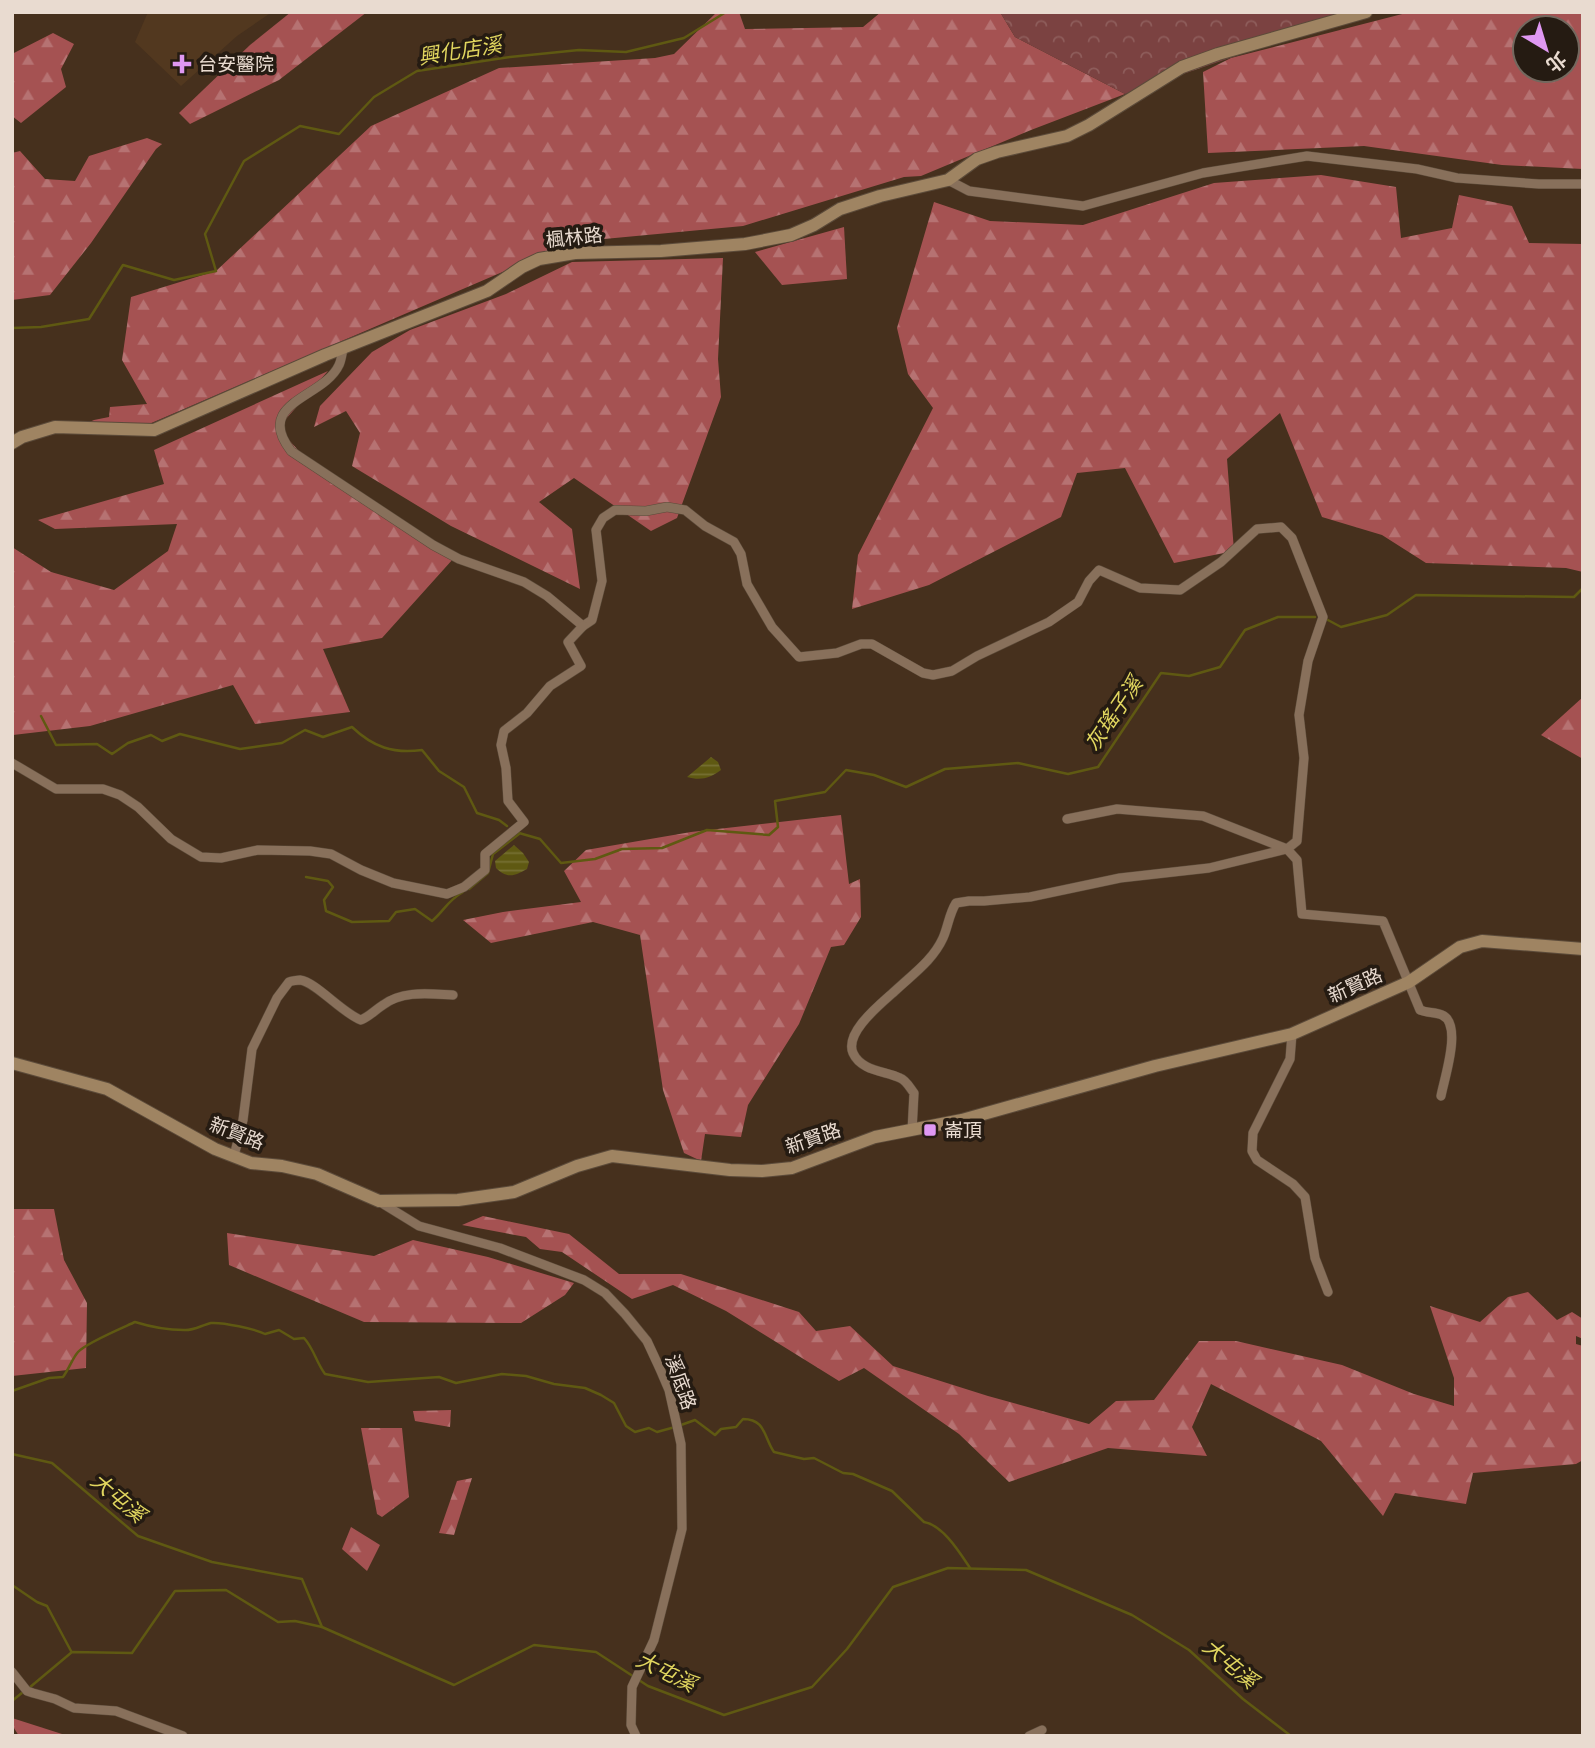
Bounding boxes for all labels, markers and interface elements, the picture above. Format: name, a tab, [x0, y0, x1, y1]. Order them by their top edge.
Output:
north arrow	[1511, 14, 1581, 84]
water label: 興化店溪	[416, 27, 507, 72]
text: 北	[1540, 46, 1573, 80]
place label: 台安醫院	[198, 49, 274, 78]
marker: 台安醫院	[172, 54, 192, 74]
street label: 楓林路	[544, 219, 604, 254]
water label: 灰瑤子溪	[1076, 667, 1152, 757]
street label: 新賢路	[1323, 960, 1387, 1009]
street label: 新賢路	[205, 1109, 269, 1156]
street label: 新賢路	[781, 1115, 845, 1161]
place label: 崙頂	[944, 1115, 982, 1144]
marker: 崙頂	[922, 1122, 938, 1138]
street label: 溪底路	[658, 1350, 704, 1414]
water label: 大屯溪	[84, 1465, 155, 1532]
water label: 大屯溪	[1196, 1631, 1267, 1698]
water label: 大屯溪	[631, 1643, 704, 1701]

